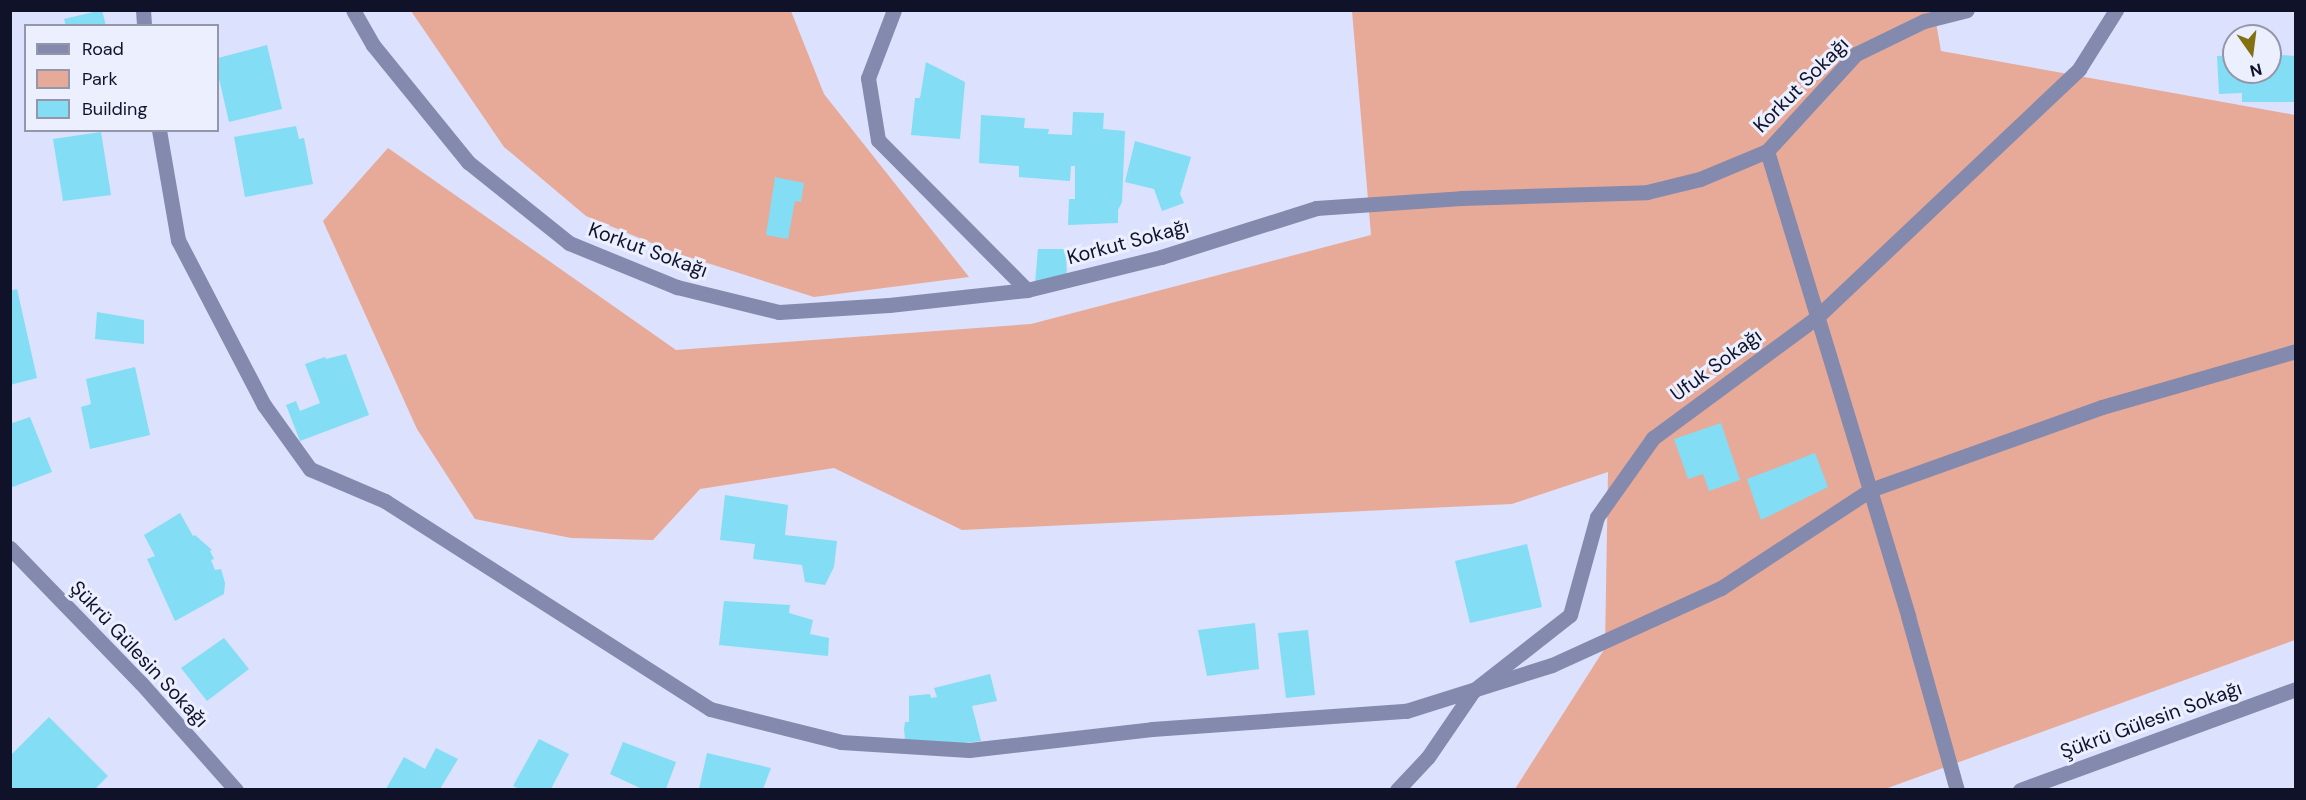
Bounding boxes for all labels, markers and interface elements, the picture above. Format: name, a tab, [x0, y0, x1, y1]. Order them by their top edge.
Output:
legend	[24, 24, 219, 132]
north arrow	[2222, 24, 2282, 84]
street label: Korkut Sokağı	[1748, 32, 1854, 138]
text: Road	[82, 37, 124, 61]
text: N	[2248, 58, 2264, 82]
text: Park	[82, 67, 118, 91]
text: Building	[82, 97, 147, 121]
street label: Korkut Sokağı	[1065, 214, 1191, 270]
street label: Korkut Sokağı	[585, 217, 711, 283]
street label: Ufuk Sokağı	[1666, 324, 1766, 406]
street label: Şükrü Gülesin Sokağı	[65, 576, 213, 732]
street label: Şükrü Gülesin Sokağı	[2057, 676, 2245, 764]

